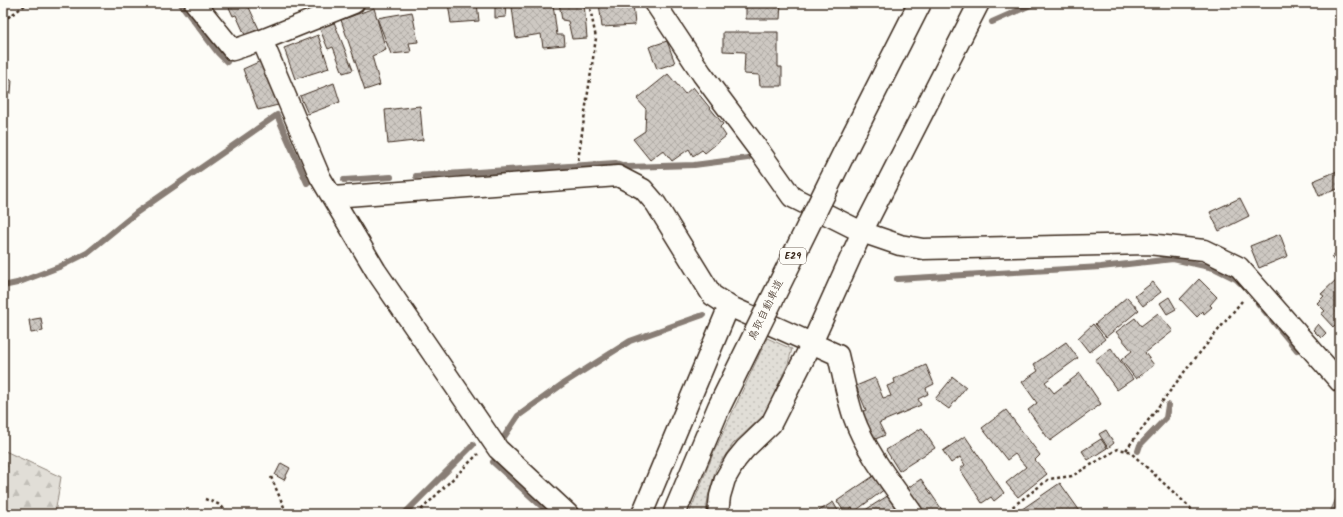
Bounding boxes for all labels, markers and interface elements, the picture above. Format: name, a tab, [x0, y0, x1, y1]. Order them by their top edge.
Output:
road number: E29	[780, 248, 806, 264]
street label: 鳥取自動車道	[743, 276, 789, 344]

